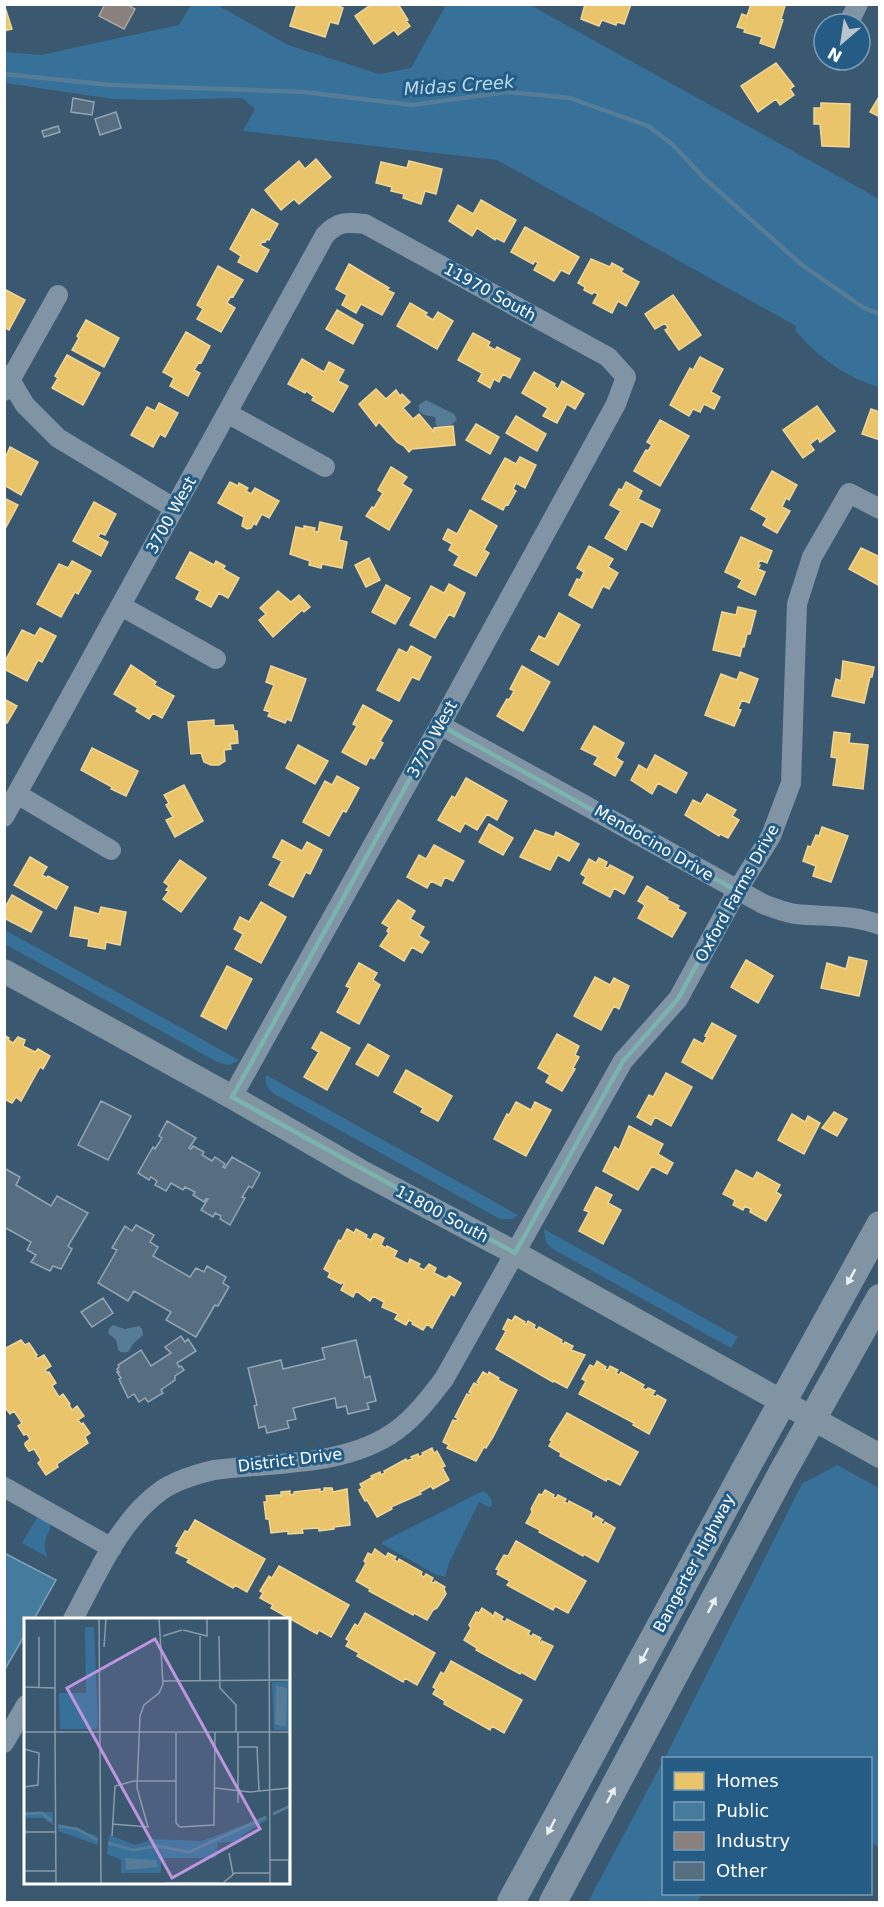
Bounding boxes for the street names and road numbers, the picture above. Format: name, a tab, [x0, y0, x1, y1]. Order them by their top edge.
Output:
street label: 11970 South	[441, 259, 539, 325]
street label: 3700 West	[142, 473, 200, 557]
street label: 3770 West	[403, 697, 461, 781]
street label: Mendocino Drive	[591, 801, 717, 885]
street label: Oxford Farms Drive	[691, 821, 783, 965]
street label: 11800 South	[392, 1182, 492, 1246]
street label: District Drive	[237, 1444, 343, 1476]
street label: Bangerter Highway	[649, 1490, 739, 1636]

